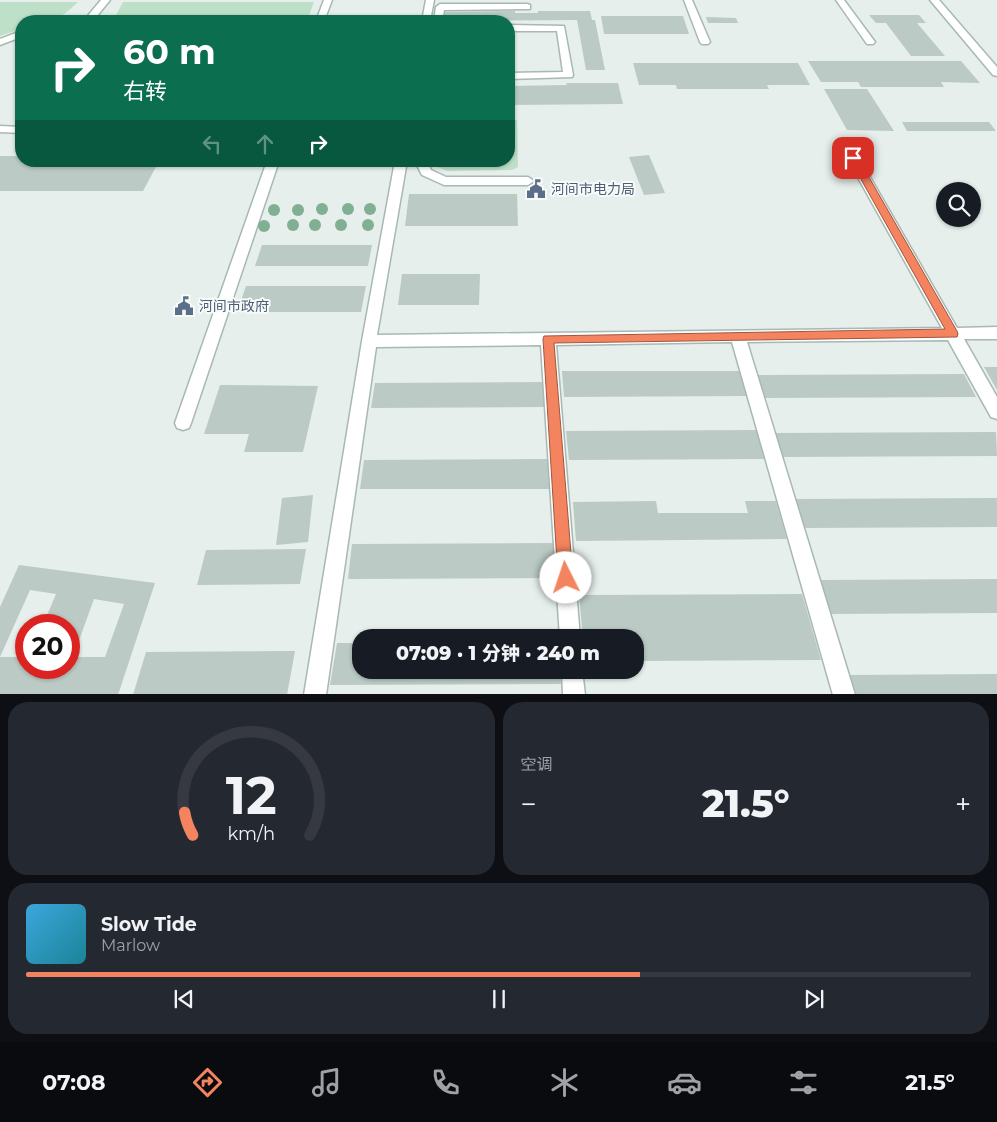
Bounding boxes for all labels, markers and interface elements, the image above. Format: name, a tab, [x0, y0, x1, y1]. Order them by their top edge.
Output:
text: 60 m	[123, 30, 216, 73]
icon: right	[40, 35, 105, 100]
text: 右转	[123, 78, 167, 105]
icon: left	[198, 130, 226, 158]
icon: ahead	[251, 130, 279, 158]
icon: right	[304, 130, 332, 158]
pin	[832, 137, 874, 179]
icon: arrive	[839, 144, 867, 172]
public building icon: 河间市电力局	[525, 178, 547, 200]
place label: 河间市电力局	[551, 180, 635, 198]
map controls	[936, 182, 981, 227]
button: search	[936, 182, 981, 227]
public building icon: 河间市政府	[173, 295, 195, 317]
place label: 河间市政府	[199, 297, 269, 315]
position arrow	[539, 551, 591, 603]
speed limit sign: 20	[15, 614, 80, 679]
text: 07:09 · 1 分钟 · 240 m	[396, 642, 600, 665]
text: 空调	[521, 755, 553, 774]
text: 12	[226, 764, 277, 827]
text: 21.5°	[702, 780, 790, 827]
text: −	[521, 787, 537, 821]
text: +	[955, 787, 971, 821]
text: km/h	[227, 823, 275, 844]
text: Slow Tide	[101, 913, 197, 936]
text: Marlow	[101, 936, 160, 955]
icon: previous	[170, 985, 198, 1013]
icon: pause	[485, 985, 513, 1013]
icon: next	[800, 985, 828, 1013]
icon: directions	[190, 1065, 225, 1100]
icon: music	[309, 1065, 344, 1100]
icon: phone	[428, 1065, 463, 1100]
icon: climate	[547, 1065, 582, 1100]
icon: car	[667, 1065, 702, 1100]
icon: filters	[786, 1065, 821, 1100]
text: 07:08	[42, 1069, 105, 1096]
text: 21.5°	[905, 1069, 955, 1096]

